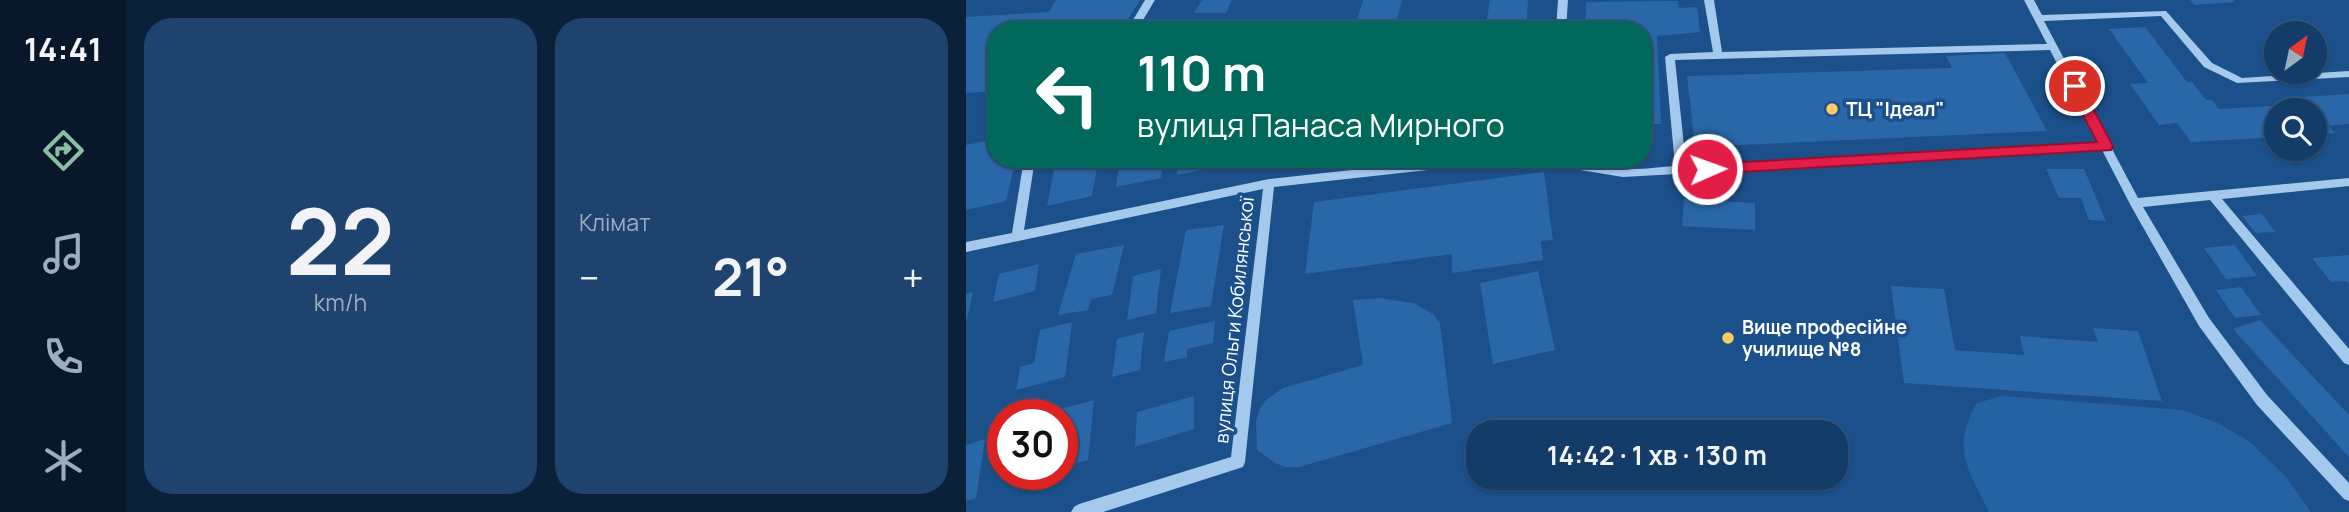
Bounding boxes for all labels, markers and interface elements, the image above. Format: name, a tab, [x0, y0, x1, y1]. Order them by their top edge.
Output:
north arrow	[2264, 21, 2328, 84]
map controls	[2264, 21, 2327, 161]
text: 14:41	[24, 27, 102, 71]
text: 110 m	[1137, 39, 1266, 106]
icon: left	[1022, 49, 1113, 140]
pin	[2045, 56, 2105, 116]
icon: arrive	[2056, 67, 2094, 105]
place label: ТЦ "Ідеал"	[1846, 96, 1944, 122]
button: search	[2264, 98, 2327, 161]
marker: ТЦ "Ідеал"	[1824, 101, 1840, 117]
text: вулиця Панаса Мирного	[1137, 103, 1505, 147]
icon: directions	[39, 126, 88, 175]
position arrow	[1670, 132, 1744, 206]
text: 22	[286, 178, 395, 302]
street label: вулиця Ольги Кобилянської	[1208, 195, 1260, 445]
text: Клімат	[579, 206, 651, 238]
icon: music	[39, 229, 88, 278]
text: 21°	[712, 241, 789, 312]
text: −	[579, 251, 600, 303]
text: +	[902, 251, 924, 303]
text: km/h	[314, 286, 367, 318]
place label: Вище професійне училище №8	[1742, 314, 1907, 362]
marker: Вище професійне училище №8	[1720, 330, 1736, 346]
icon: phone	[39, 332, 88, 381]
speed limit sign: 30	[987, 399, 1078, 490]
icon: climate	[39, 436, 88, 485]
text: 14:42 · 1 хв · 130 m	[1547, 437, 1767, 473]

